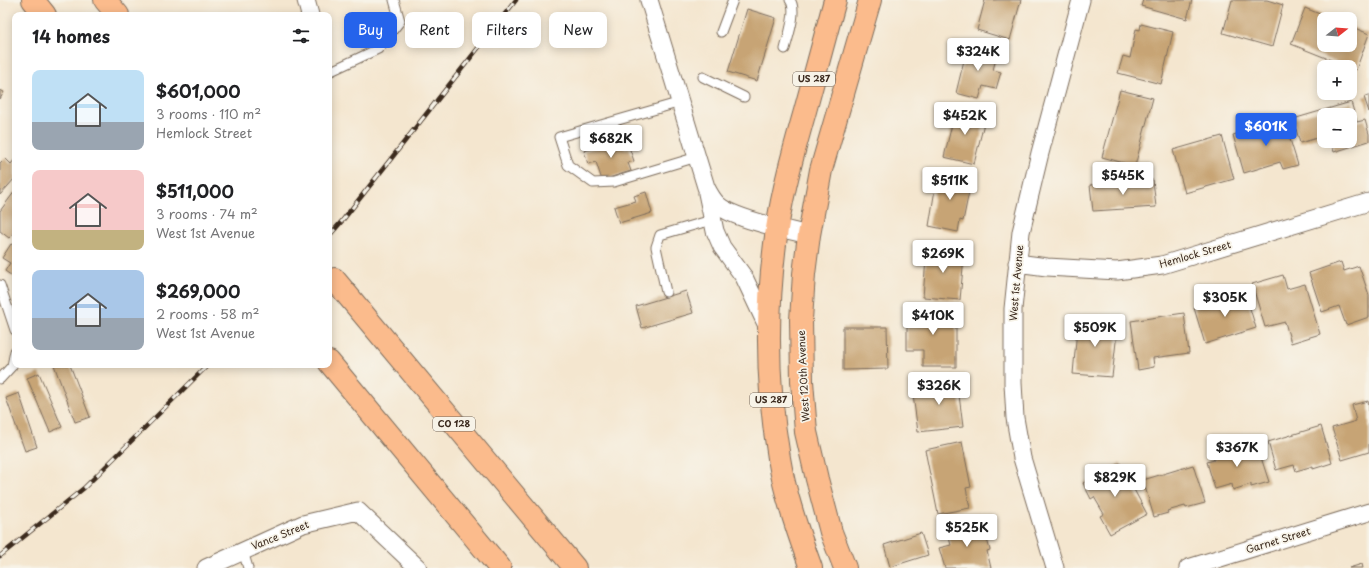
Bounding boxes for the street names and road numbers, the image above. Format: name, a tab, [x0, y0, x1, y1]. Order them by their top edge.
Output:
road number: US 287	[793, 72, 835, 86]
street label: Hemlock Street	[1157, 236, 1232, 271]
street label: West 1st Avenue	[1005, 244, 1026, 322]
street label: West 120th Avenue	[793, 329, 812, 422]
road number: US 287	[750, 393, 792, 407]
road number: CO 128	[433, 417, 475, 431]
street label: Vance Street	[249, 516, 311, 553]
street label: Garnet Street	[1244, 523, 1312, 556]

